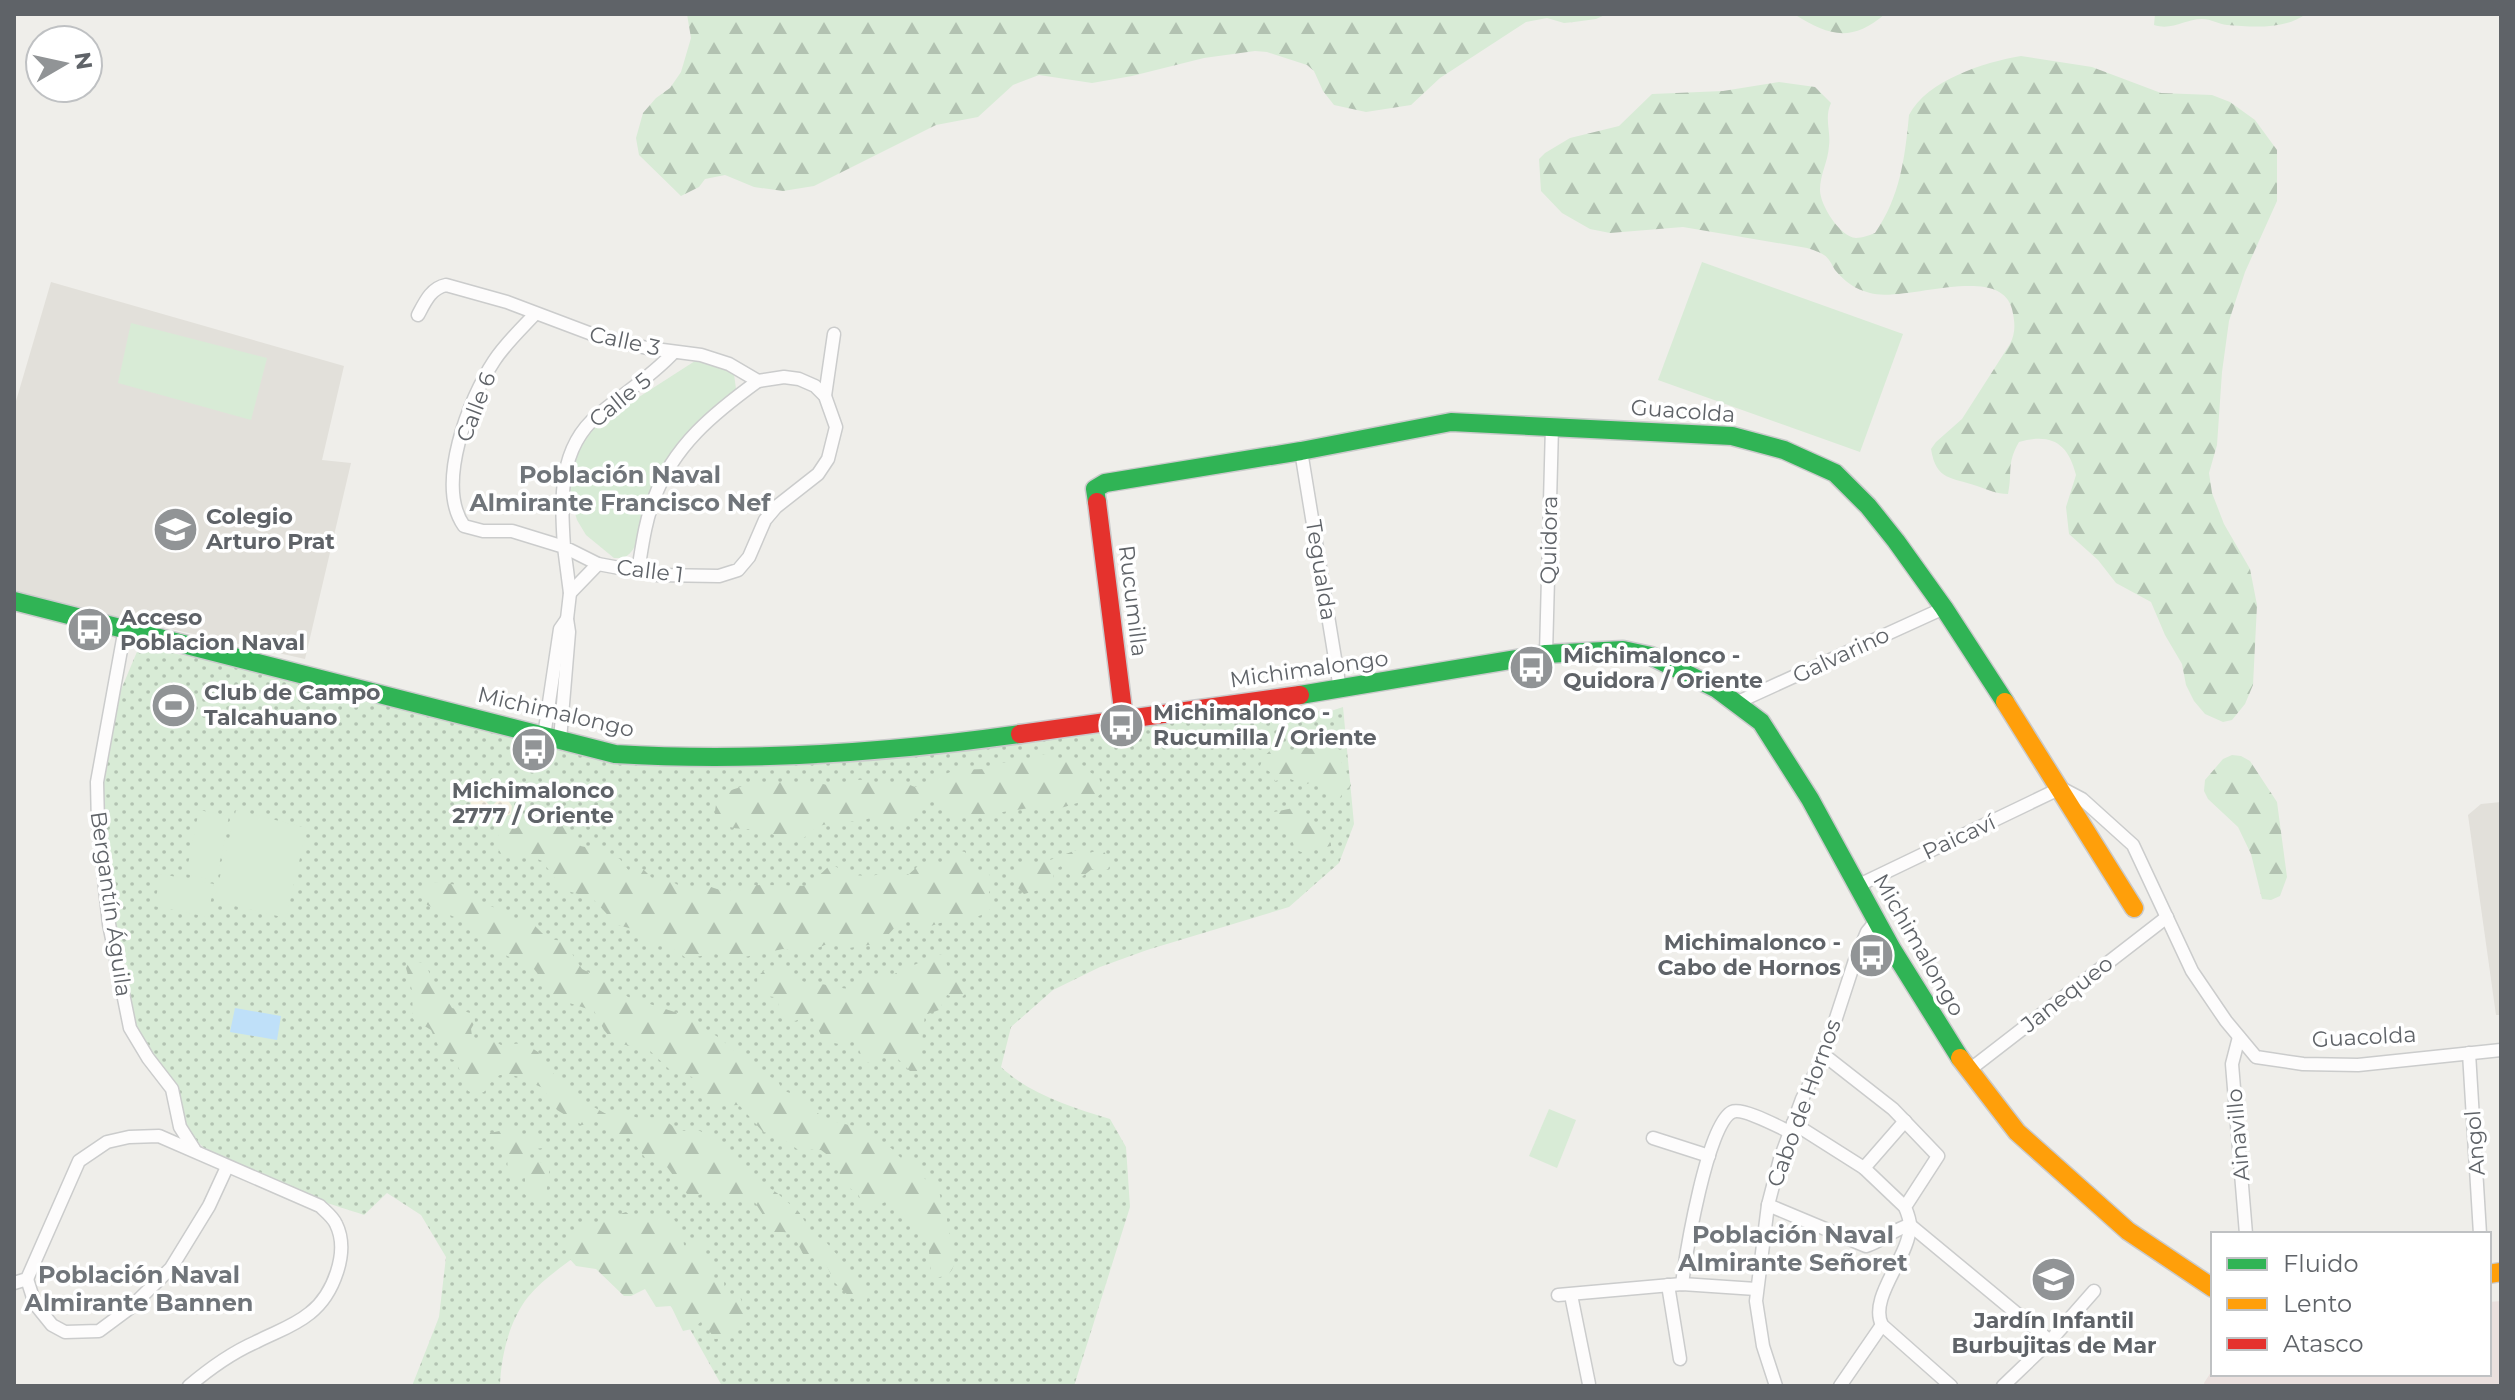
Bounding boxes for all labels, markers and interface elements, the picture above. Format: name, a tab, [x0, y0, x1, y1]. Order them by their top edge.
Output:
north arrow	[24, 24, 104, 104]
text: N	[69, 50, 98, 72]
street label: Calle 3	[587, 320, 663, 362]
street label: Calle 5	[584, 367, 656, 433]
street label: Calle 6	[450, 368, 502, 446]
street label: Guacolda	[1630, 394, 1736, 428]
district label: Población Naval Almirante Francisco Nef	[468, 460, 772, 517]
street label: Quidora	[1535, 495, 1563, 585]
place label: Colegio Arturo Prat	[205, 503, 335, 555]
school or university icon: Colegio Arturo Prat	[151, 505, 199, 553]
street label: Tegualda	[1300, 518, 1342, 622]
street label: Rucumilla	[1113, 544, 1153, 658]
street label: Calle 1	[615, 554, 685, 588]
place label: Acceso Poblacion Naval	[119, 604, 305, 656]
bus stop icon: Acceso Poblacion Naval	[65, 606, 113, 654]
street label: Galvarino	[1788, 621, 1894, 689]
place label: Michimalonco - Quidora / Oriente	[1563, 642, 1763, 694]
bus stop icon: Michimalonco - Quidora / Oriente	[1508, 644, 1556, 692]
street label: Michimalongo	[1228, 645, 1390, 693]
place label: Club de Campo Talcahuano	[204, 679, 381, 731]
sports icon: Club de Campo Talcahuano	[149, 681, 197, 729]
street label: Michimalongo	[475, 681, 637, 743]
place label: Michimalonco - Rucumilla / Oriente	[1153, 699, 1377, 751]
bus stop icon: Michimalonco - Rucumilla / Oriente	[1098, 701, 1146, 749]
bus stop icon: Michimalonco 2777 / Oriente	[509, 725, 557, 773]
place label: Michimalonco 2777 / Oriente	[452, 777, 614, 829]
street label: Paicaví	[1918, 808, 2001, 866]
street label: Bergantín Águila	[85, 809, 137, 999]
street label: Michimalongo	[1867, 869, 1971, 1021]
place label: Michimalonco - Cabo de Hornos	[1657, 929, 1841, 981]
bus stop icon: Michimalonco - Cabo de Hornos	[1848, 931, 1896, 979]
street label: Janequeo	[2015, 950, 2118, 1039]
street label: Cabo de Hornos	[1761, 1015, 1847, 1191]
street label: Guacolda	[2311, 1021, 2417, 1053]
street label: Ainavillo	[2221, 1088, 2255, 1182]
street label: Angol	[2459, 1109, 2491, 1177]
district label: Población Naval Almirante Señoret	[1677, 1220, 1908, 1277]
legend	[2211, 1232, 2491, 1376]
text: Fluido	[2283, 1249, 2359, 1278]
school or university icon: Jardín Infantil Burbujitas de Mar	[2030, 1255, 2078, 1303]
district label: Población Naval Almirante Bannen	[24, 1260, 253, 1317]
text: Lento	[2283, 1289, 2352, 1318]
place label: Jardín Infantil Burbujitas de Mar	[1951, 1307, 2157, 1359]
text: Atasco	[2283, 1329, 2364, 1358]

